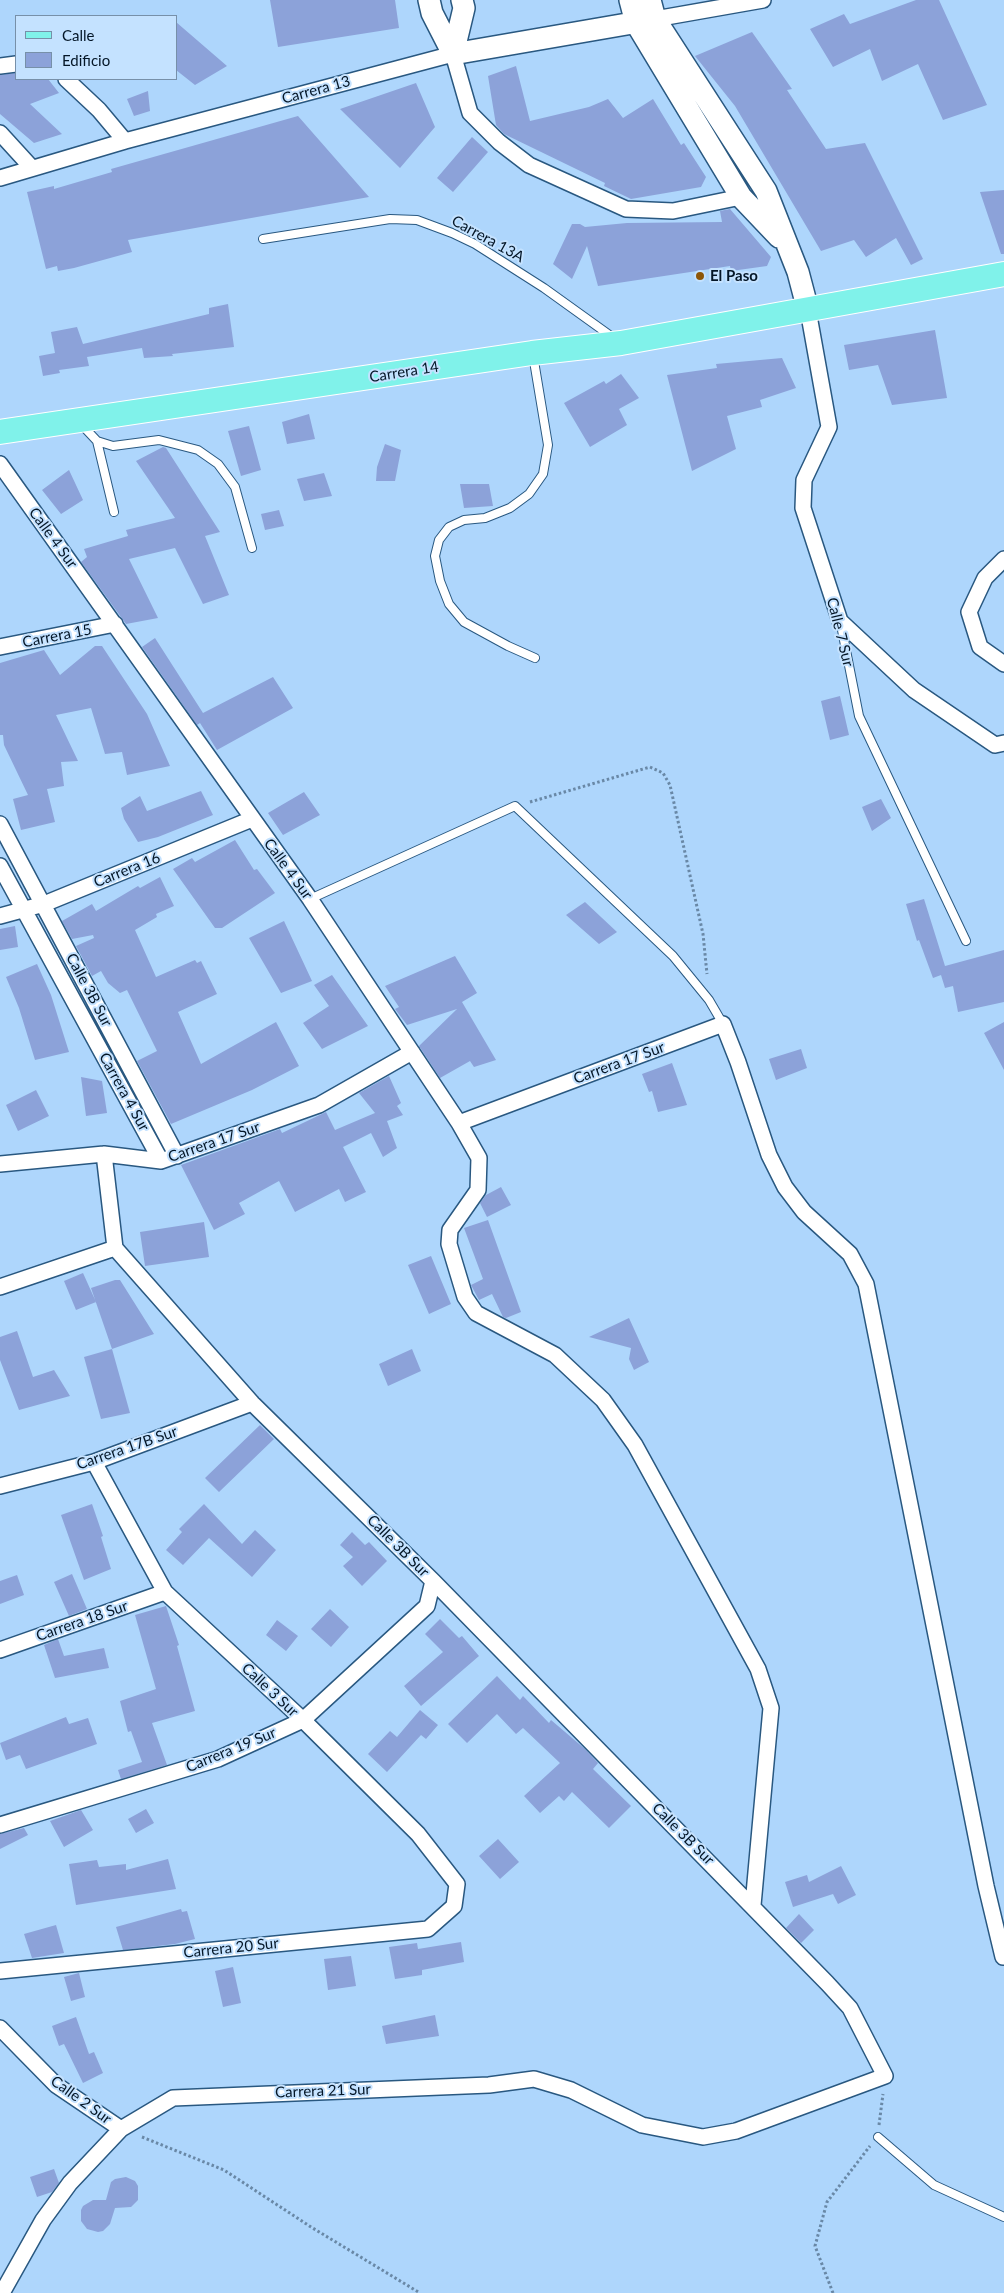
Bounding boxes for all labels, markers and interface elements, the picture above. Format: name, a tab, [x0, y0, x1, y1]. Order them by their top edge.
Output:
legend	[15, 15, 178, 80]
text: Calle	[62, 26, 94, 44]
text: Edificio	[62, 51, 110, 69]
street label: Carrera 13	[280, 72, 352, 108]
street label: Carrera 13A	[449, 212, 527, 266]
place label: El Paso	[710, 267, 758, 285]
marker: El Paso	[694, 270, 706, 282]
street label: Carrera 14	[368, 358, 440, 386]
street label: Calle 4 Sur	[25, 504, 81, 572]
street label: Calle 7 Sur	[823, 596, 857, 668]
street label: Carrera 15	[21, 620, 93, 652]
street label: Calle 4 Sur	[260, 835, 316, 903]
street label: Carrera 16	[91, 849, 163, 891]
street label: Calle 3B Sur	[62, 950, 116, 1030]
street label: Carrera 17 Sur	[571, 1038, 667, 1088]
street label: Carrera 4 Sur	[95, 1050, 153, 1134]
street label: Carrera 17 Sur	[166, 1118, 262, 1166]
street label: Carrera 17B Sur	[74, 1422, 180, 1474]
street label: Calle 3B Sur	[363, 1511, 433, 1581]
street label: Carrera 18 Sur	[34, 1597, 130, 1645]
street label: Calle 3 Sur	[238, 1659, 302, 1721]
street label: Carrera 19 Sur	[183, 1724, 279, 1776]
street label: Calle 3B Sur	[648, 1799, 718, 1869]
street label: Carrera 20 Sur	[182, 1934, 280, 1962]
street label: Calle 2 Sur	[47, 2072, 115, 2128]
street label: Carrera 21 Sur	[275, 2080, 371, 2102]

